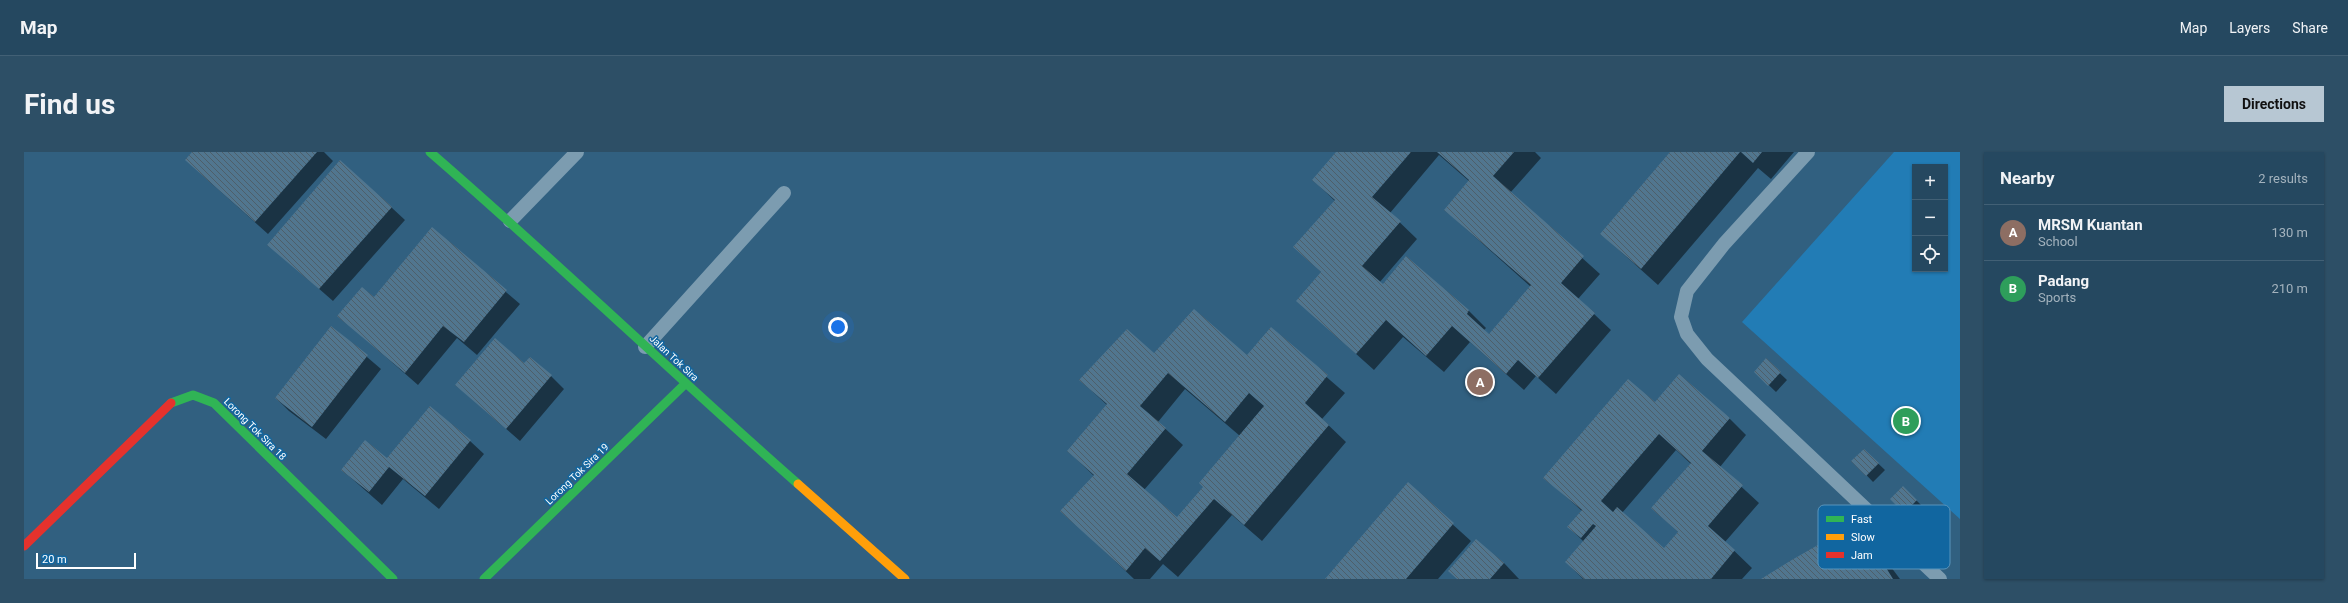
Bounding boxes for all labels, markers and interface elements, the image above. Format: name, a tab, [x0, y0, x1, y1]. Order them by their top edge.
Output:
text: Map	[20, 16, 58, 39]
text: Map	[2180, 20, 2207, 36]
text: Layers	[2229, 20, 2270, 36]
text: Share	[2292, 20, 2328, 36]
button: Directions	[2224, 86, 2324, 122]
text: Find us	[24, 88, 115, 121]
map controls	[1912, 164, 1948, 272]
button: +	[1912, 164, 1948, 200]
text: Nearby	[2000, 168, 2055, 188]
text: 2 results	[2258, 171, 2308, 186]
button: −	[1912, 200, 1948, 236]
text: MRSM Kuantan	[2038, 216, 2143, 234]
text: A	[2009, 225, 2017, 240]
text: 130 m	[2271, 225, 2308, 240]
text: School	[2038, 234, 2078, 249]
button: locate	[1912, 236, 1948, 272]
text: Padang	[2038, 272, 2089, 290]
text: B	[2009, 281, 2017, 296]
text: 210 m	[2271, 281, 2308, 296]
text: Sports	[2038, 290, 2076, 305]
your location	[828, 317, 848, 337]
street label: Jalan Tok Sira	[647, 333, 701, 383]
pin: A	[1467, 367, 1493, 397]
street label: Lorong Tok Sira 18	[222, 396, 288, 462]
pin: B	[1893, 406, 1919, 436]
street label: Lorong Tok Sira 19	[543, 441, 611, 507]
legend	[1818, 505, 1950, 569]
text: Fast	[1851, 513, 1873, 526]
text: Slow	[1851, 531, 1875, 544]
text: Jam	[1851, 549, 1873, 562]
scale bar	[36, 551, 136, 570]
text: 20 m	[42, 553, 67, 566]

